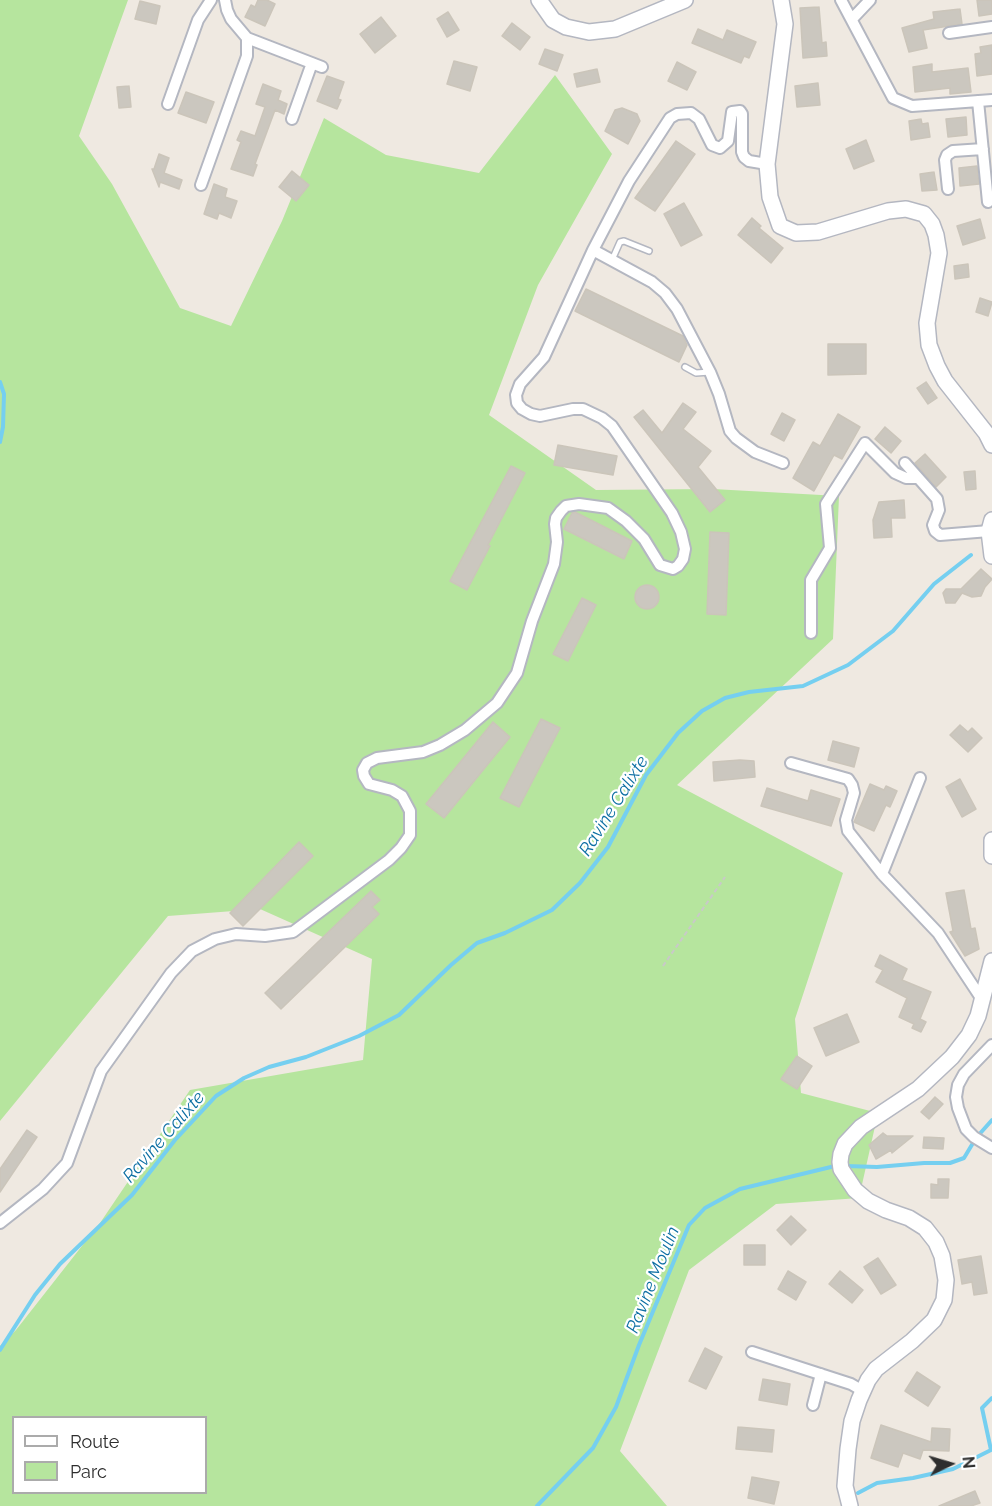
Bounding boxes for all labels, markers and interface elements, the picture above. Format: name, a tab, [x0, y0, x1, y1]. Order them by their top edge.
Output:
water label: Ravine Calixte	[575, 752, 653, 860]
water label: Ravine Calixte	[119, 1087, 209, 1187]
water label: Ravine Moulin	[622, 1224, 684, 1336]
legend	[12, 1416, 207, 1494]
text: Route	[70, 1431, 119, 1452]
north arrow	[920, 1434, 980, 1494]
text: N	[958, 1455, 978, 1469]
text: Parc	[70, 1461, 107, 1482]

